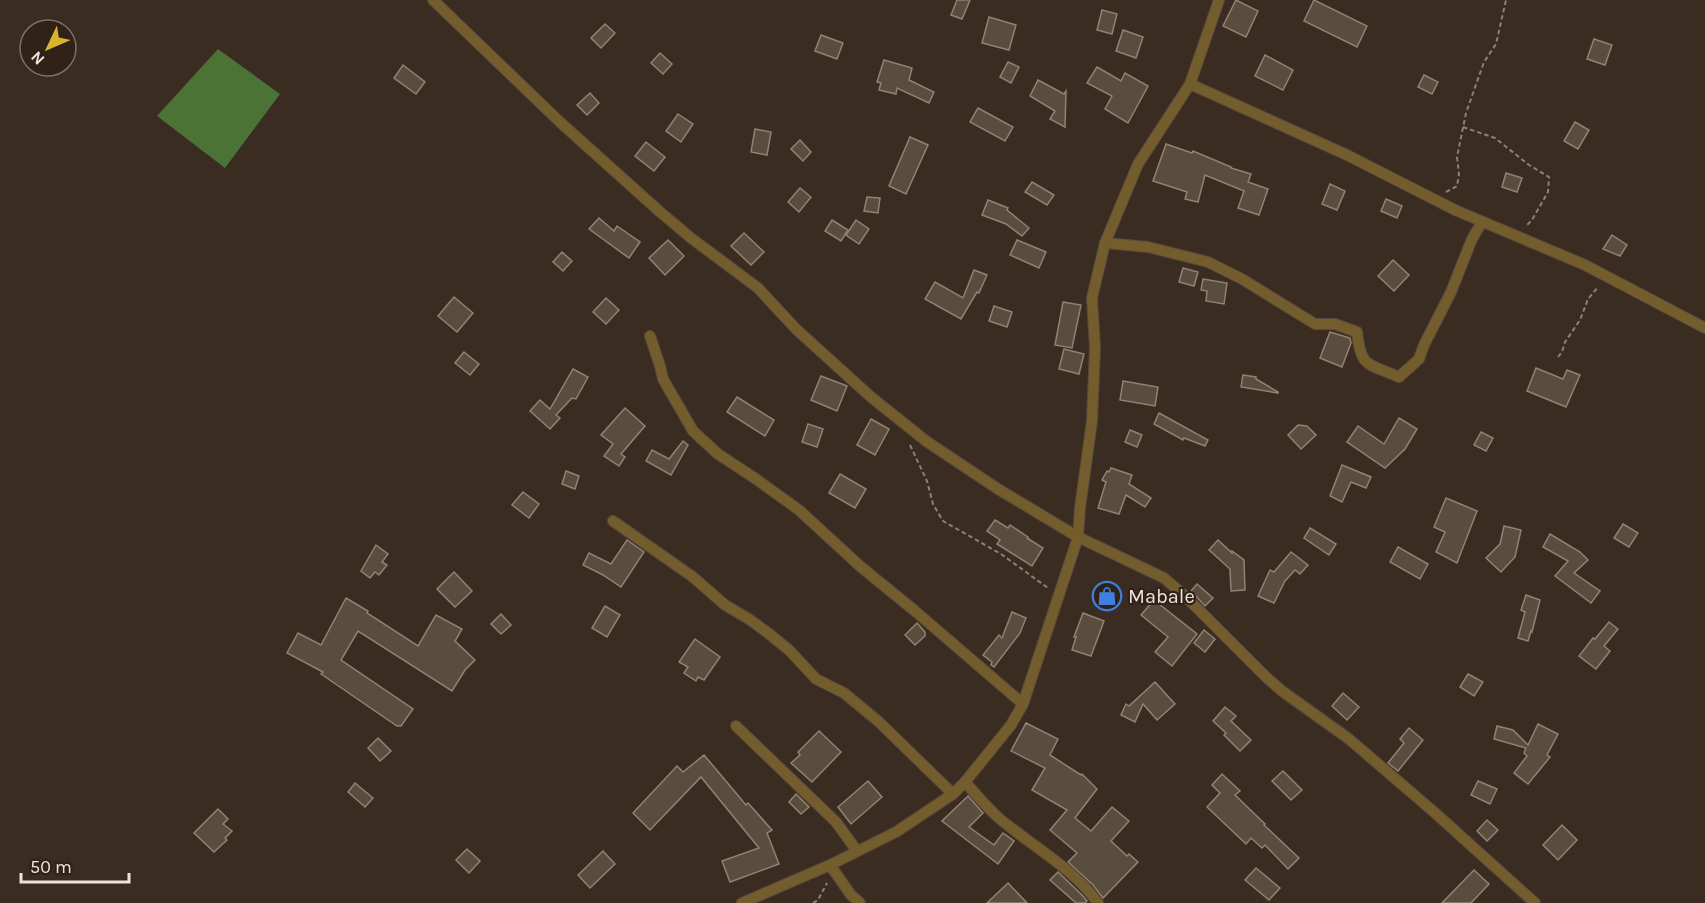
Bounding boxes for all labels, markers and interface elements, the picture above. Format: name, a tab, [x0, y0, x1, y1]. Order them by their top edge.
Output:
north arrow	[18, 18, 78, 78]
text: N	[27, 47, 48, 69]
shop icon: Mabale	[1091, 580, 1123, 612]
place label: Mabale	[1128, 585, 1195, 608]
scale bar	[21, 846, 129, 884]
text: 50 m	[30, 856, 72, 878]

